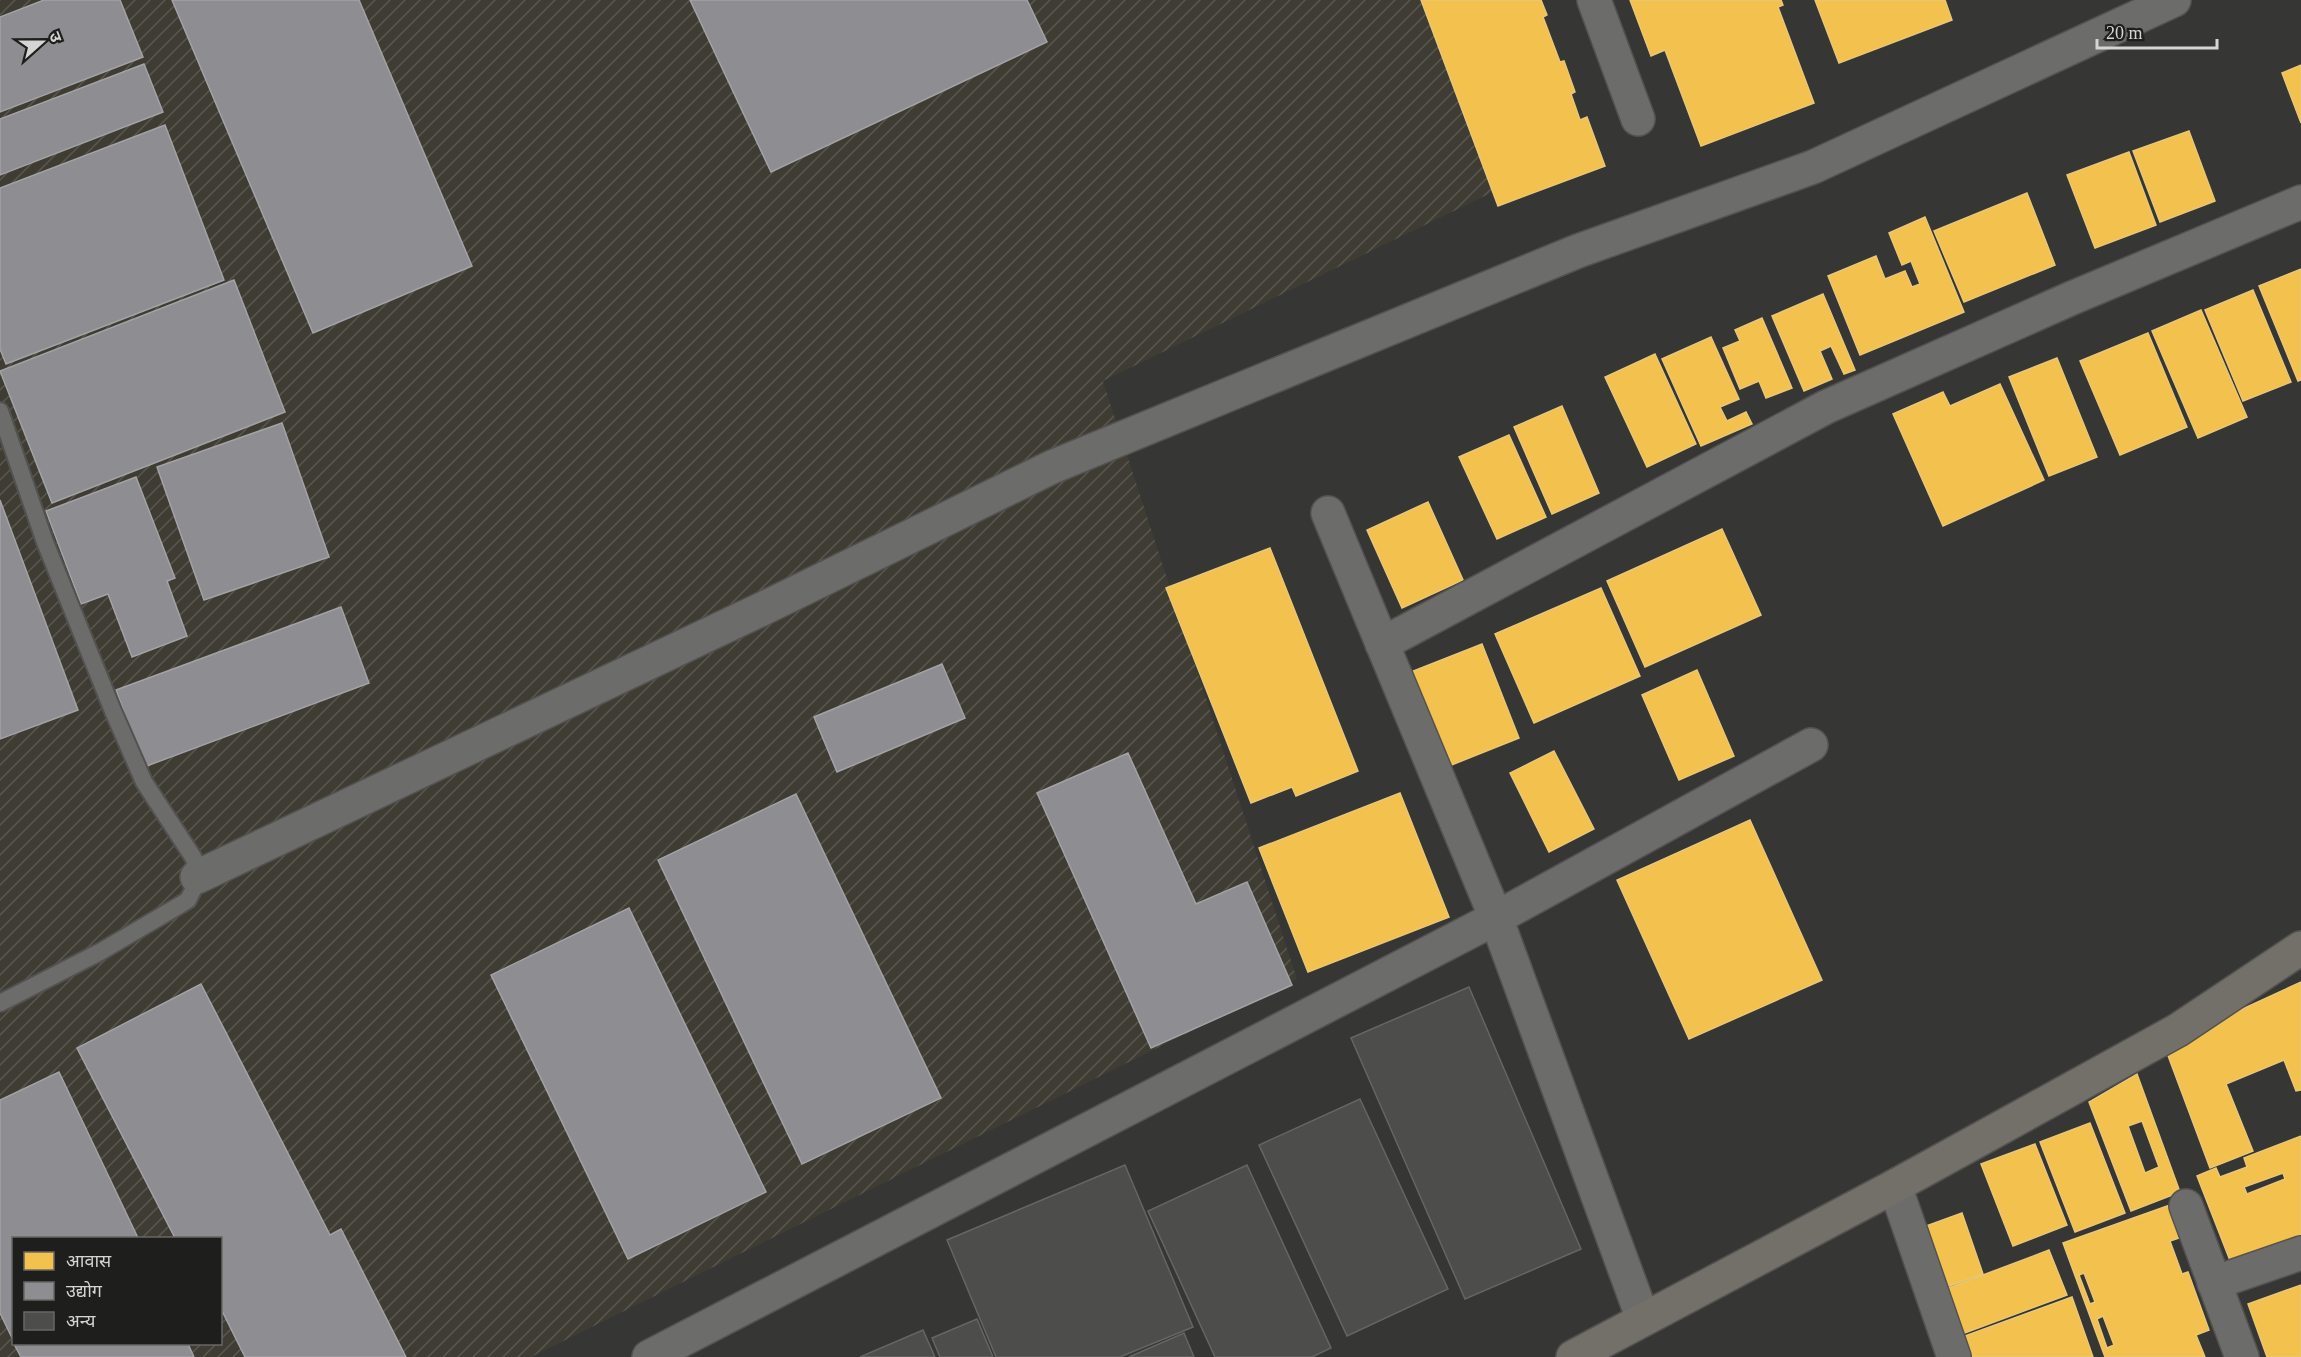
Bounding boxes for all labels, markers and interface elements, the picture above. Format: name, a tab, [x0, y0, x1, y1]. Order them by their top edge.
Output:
north arrow	[12, 12, 72, 72]
scale bar	[2097, 12, 2217, 50]
text: 20 m	[2106, 23, 2143, 43]
text: उ	[46, 29, 65, 45]
legend	[12, 1237, 222, 1345]
text: आवास	[66, 1251, 112, 1271]
text: उद्योग	[66, 1281, 103, 1301]
text: अन्य	[66, 1311, 96, 1331]

